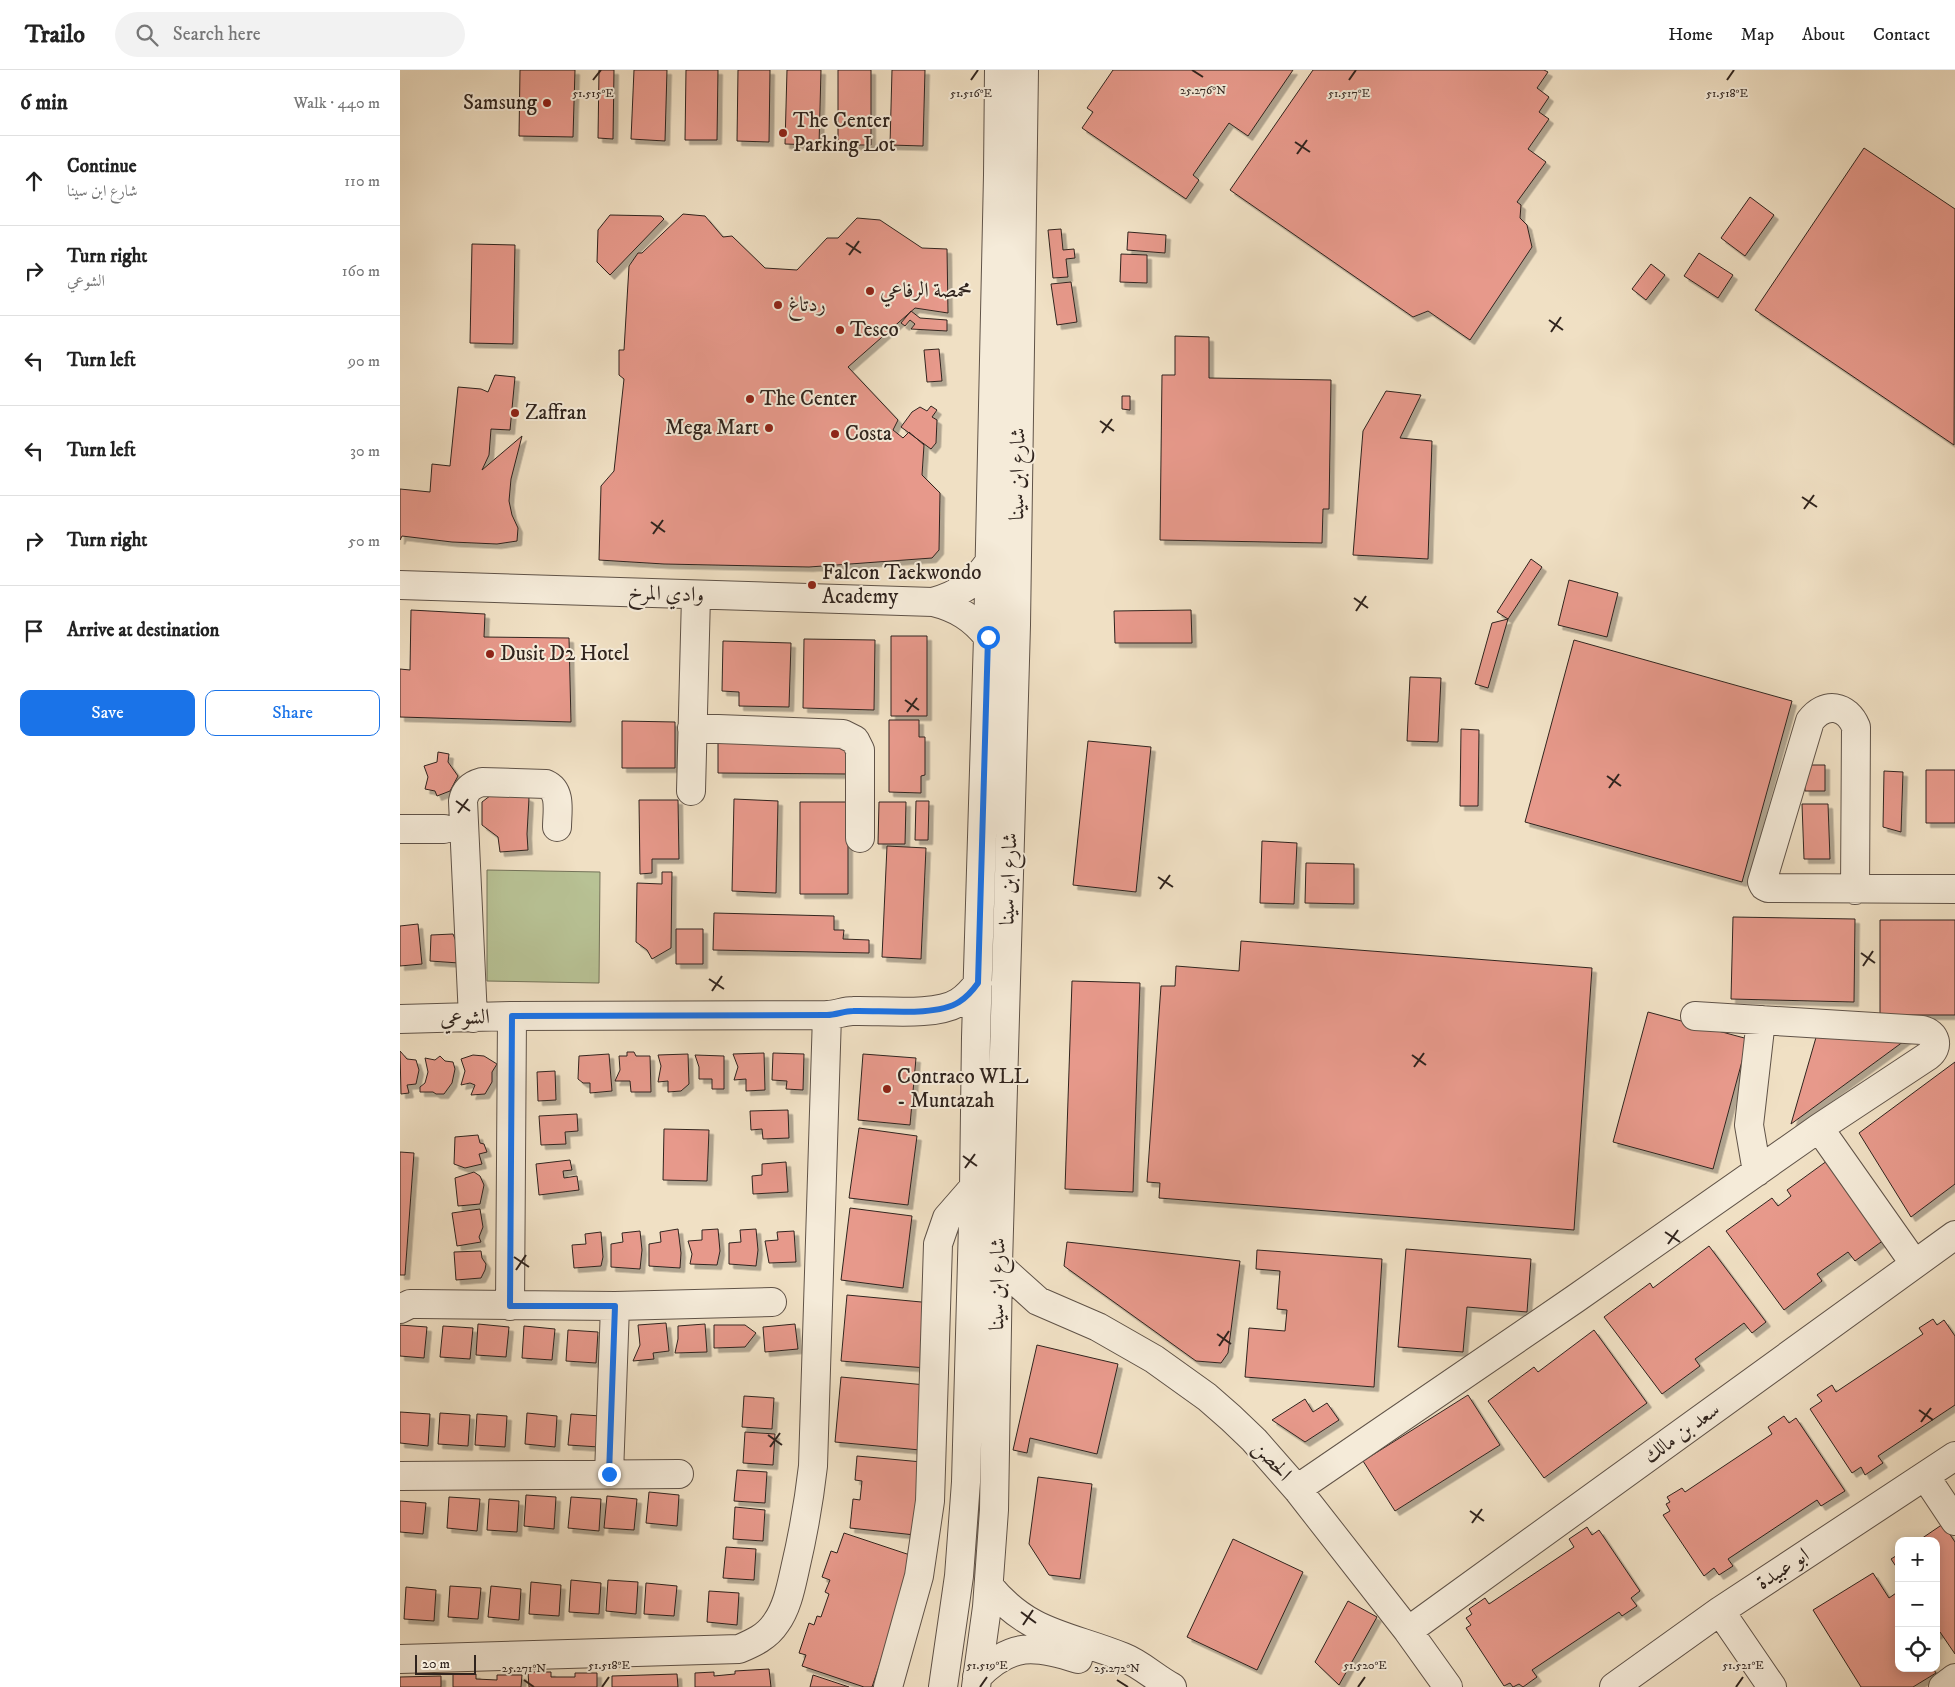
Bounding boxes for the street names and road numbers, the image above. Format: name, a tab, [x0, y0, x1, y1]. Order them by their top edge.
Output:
street label: شارع ابن سينا	[1004, 427, 1036, 521]
street label: وادي المرخ	[627, 580, 704, 613]
street label: شارع ابن سينا	[994, 832, 1028, 926]
street label: الشوعي	[440, 1004, 491, 1035]
street label: شارع ابن سينا	[984, 1237, 1016, 1331]
street label: سعد بن مالك	[1639, 1397, 1725, 1469]
street label: الحصن	[1247, 1435, 1297, 1487]
street label: ابو عبيدة	[1752, 1542, 1814, 1596]

